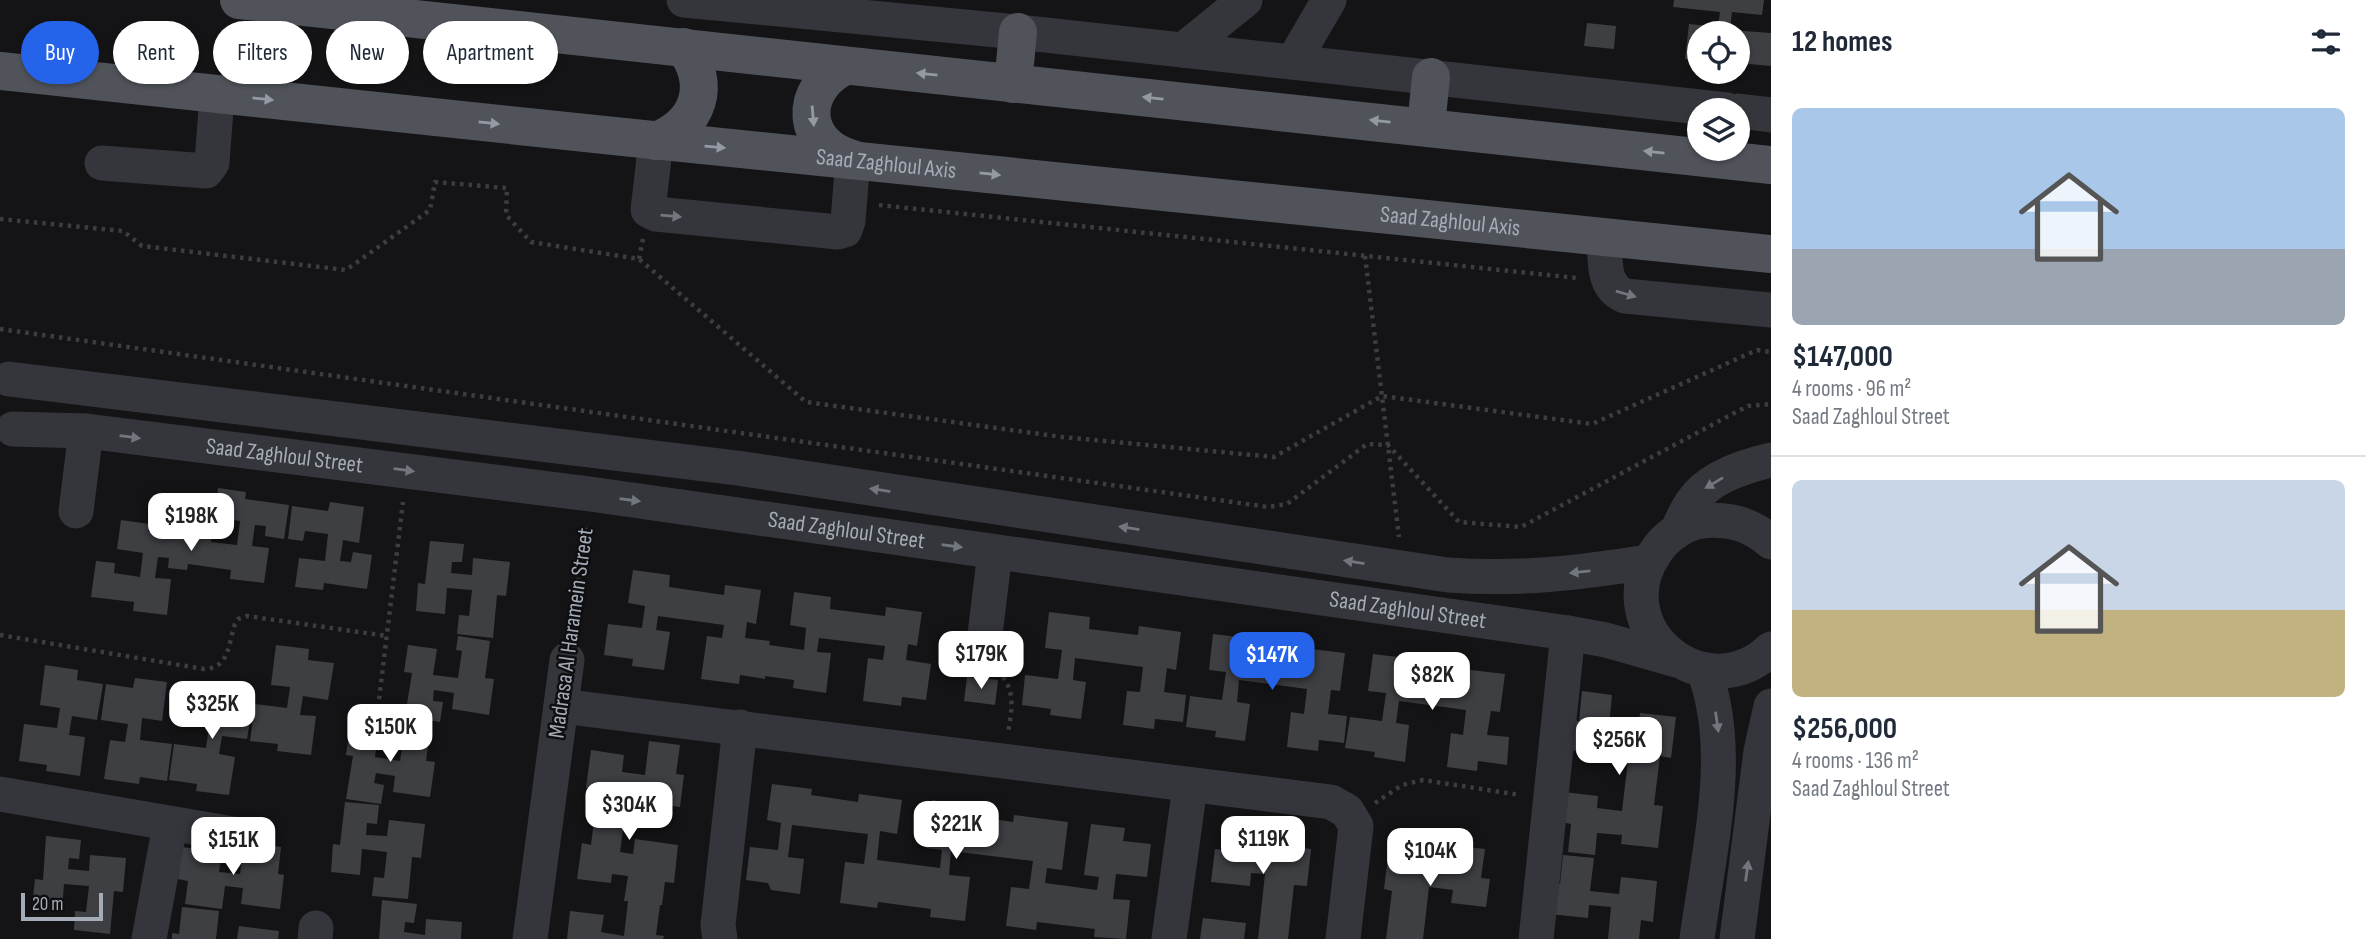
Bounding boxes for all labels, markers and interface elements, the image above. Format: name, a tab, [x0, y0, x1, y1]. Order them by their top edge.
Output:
chip: Buy	[21, 21, 99, 84]
chip: Rent	[113, 21, 199, 84]
chip: Filters	[213, 21, 312, 84]
chip: New	[326, 21, 409, 84]
chip: Apartment	[423, 21, 558, 84]
map controls	[1687, 21, 1750, 161]
button: locate	[1687, 21, 1750, 84]
icon: filters	[2307, 23, 2345, 61]
text: 12 homes	[1792, 24, 1893, 60]
one-way arrow	[916, 69, 938, 80]
one-way arrow	[1142, 92, 1164, 103]
one-way arrow	[252, 94, 274, 105]
button: layers	[1687, 98, 1750, 161]
one-way arrow	[808, 105, 819, 127]
one-way arrow	[1368, 116, 1390, 127]
one-way arrow	[478, 118, 500, 129]
one-way arrow	[704, 141, 726, 152]
street label: Saad Zaghloul Axis	[815, 143, 958, 185]
one-way arrow	[1643, 146, 1665, 157]
icon: home	[2006, 154, 2132, 280]
one-way arrow	[980, 168, 1002, 179]
street label: Saad Zaghloul Axis	[1379, 200, 1522, 242]
one-way arrow	[660, 211, 682, 222]
one-way arrow	[1616, 289, 1637, 299]
text: $147,000	[1792, 339, 1893, 375]
text: 4 rooms · 96 m²	[1792, 375, 1911, 403]
text: Saad Zaghloul Street	[1792, 403, 1950, 431]
one-way arrow	[119, 431, 141, 442]
street label: Saad Zaghloul Street	[204, 432, 365, 479]
one-way arrow	[394, 464, 416, 475]
one-way arrow	[1704, 477, 1723, 489]
one-way arrow	[869, 484, 891, 495]
pin: $198K	[142, 494, 240, 553]
one-way arrow	[619, 494, 641, 505]
text: $198K	[164, 502, 218, 530]
street label: Saad Zaghloul Street	[766, 505, 927, 555]
one-way arrow	[1118, 522, 1140, 533]
street label: Madrasa Al Haramein Street	[542, 526, 600, 740]
icon: home	[2006, 526, 2132, 652]
one-way arrow	[941, 540, 963, 551]
one-way arrow	[1343, 556, 1365, 567]
one-way arrow	[1569, 567, 1591, 578]
street label: Saad Zaghloul Street	[1328, 585, 1488, 635]
pin: $179K	[932, 632, 1030, 691]
pin: $147K	[1223, 632, 1321, 692]
text: $179K	[955, 640, 1007, 668]
text: $147K	[1246, 641, 1298, 669]
pin: $82K	[1391, 652, 1473, 712]
text: $82K	[1410, 661, 1454, 689]
pin: $325K	[163, 682, 261, 741]
text: $325K	[185, 690, 239, 718]
pin: $150K	[341, 704, 439, 764]
text: $256,000	[1792, 711, 1897, 747]
one-way arrow	[1712, 712, 1723, 734]
text: $150K	[363, 713, 417, 741]
pin: $256K	[1570, 718, 1668, 777]
text: $256K	[1592, 726, 1646, 754]
text: 4 rooms · 136 m²	[1792, 747, 1919, 775]
text: Saad Zaghloul Street	[1792, 775, 1950, 803]
pin: $304K	[580, 782, 678, 842]
text: $304K	[601, 791, 657, 819]
pin: $221K	[907, 802, 1005, 861]
text: $221K	[930, 810, 982, 838]
pin: $119K	[1214, 816, 1312, 876]
pin: $151K	[184, 818, 282, 877]
text: $119K	[1237, 825, 1289, 853]
text: $151K	[207, 826, 259, 854]
pin: $104K	[1381, 828, 1479, 888]
text: $104K	[1403, 837, 1457, 865]
one-way arrow	[1741, 860, 1752, 882]
scale bar	[21, 890, 103, 922]
text: 20 m	[32, 893, 64, 916]

